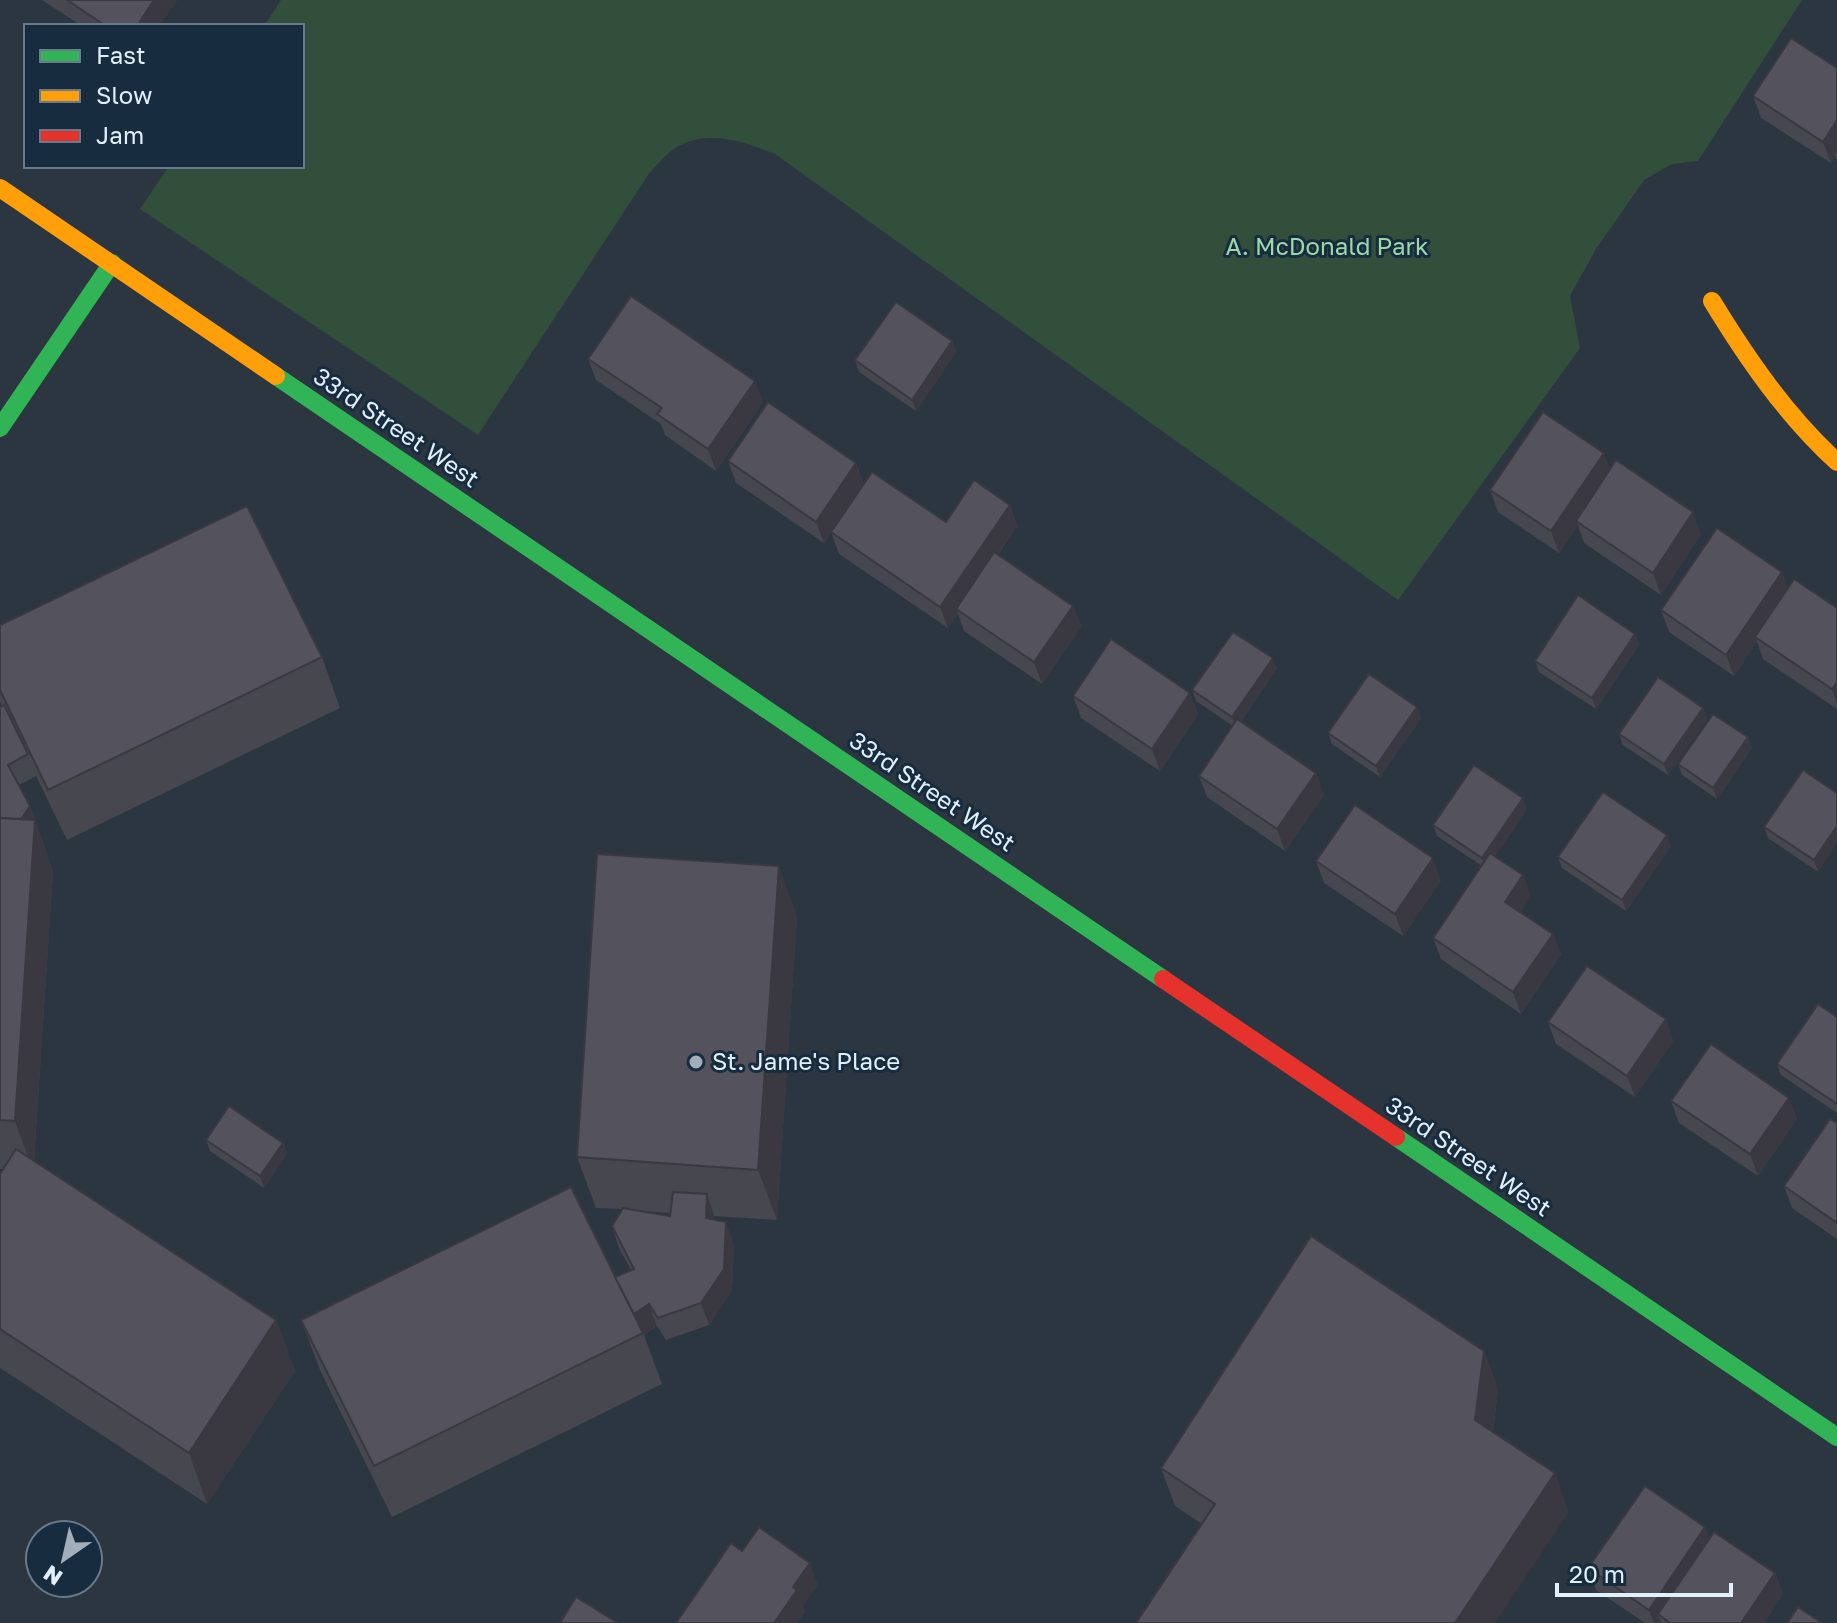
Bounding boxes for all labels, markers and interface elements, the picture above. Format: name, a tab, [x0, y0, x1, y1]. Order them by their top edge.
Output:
legend	[24, 24, 304, 168]
text: Fast	[96, 40, 146, 69]
text: Slow	[96, 80, 152, 109]
text: Jam	[96, 120, 144, 149]
park label: A. McDonald Park	[1226, 231, 1428, 260]
street label: 33rd Street West	[309, 361, 485, 493]
street label: 33rd Street West	[845, 725, 1021, 857]
place label: St. Jame's Place	[712, 1046, 900, 1075]
marker: St. Jame's Place	[687, 1053, 705, 1071]
street label: 33rd Street West	[1381, 1090, 1557, 1222]
north arrow	[24, 1519, 104, 1599]
scale bar	[1557, 1547, 1731, 1597]
text: 20 m	[1569, 1559, 1625, 1588]
text: N	[38, 1560, 67, 1592]

